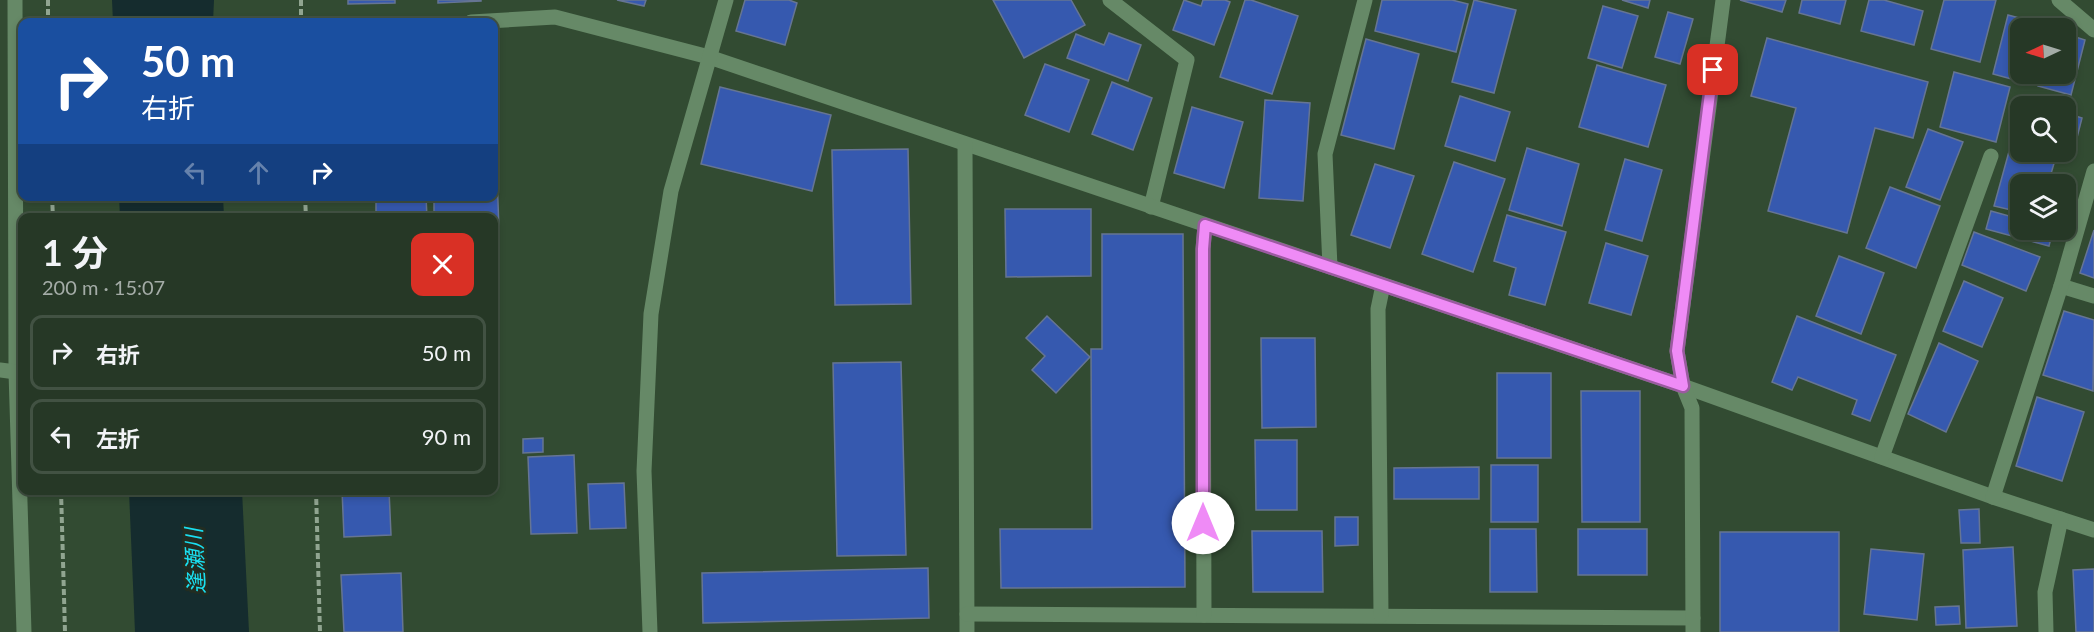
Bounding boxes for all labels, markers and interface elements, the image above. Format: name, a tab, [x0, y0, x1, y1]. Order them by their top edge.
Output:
north arrow	[2010, 18, 2076, 84]
map controls	[2010, 18, 2076, 240]
text: 50 m	[141, 36, 235, 86]
icon: right	[42, 42, 120, 120]
pin	[1687, 44, 1738, 95]
icon: arrive	[1696, 53, 1729, 86]
text: 右折	[141, 91, 195, 124]
button: search	[2010, 96, 2076, 162]
icon: left	[179, 156, 212, 189]
icon: ahead	[242, 156, 275, 189]
icon: right	[305, 156, 338, 189]
button: layers	[2010, 174, 2076, 240]
text: 1 分	[42, 230, 108, 274]
button: close	[411, 233, 474, 296]
text: 200 m · 15:07	[42, 275, 165, 299]
icon: right	[45, 336, 78, 369]
text: 50 m	[422, 339, 471, 366]
text: 右折	[96, 341, 140, 368]
icon: left	[45, 420, 78, 453]
text: 90 m	[422, 423, 471, 450]
text: 左折	[96, 425, 140, 452]
position arrow	[1171, 491, 1235, 555]
water label: 逢瀬川	[179, 525, 210, 595]

